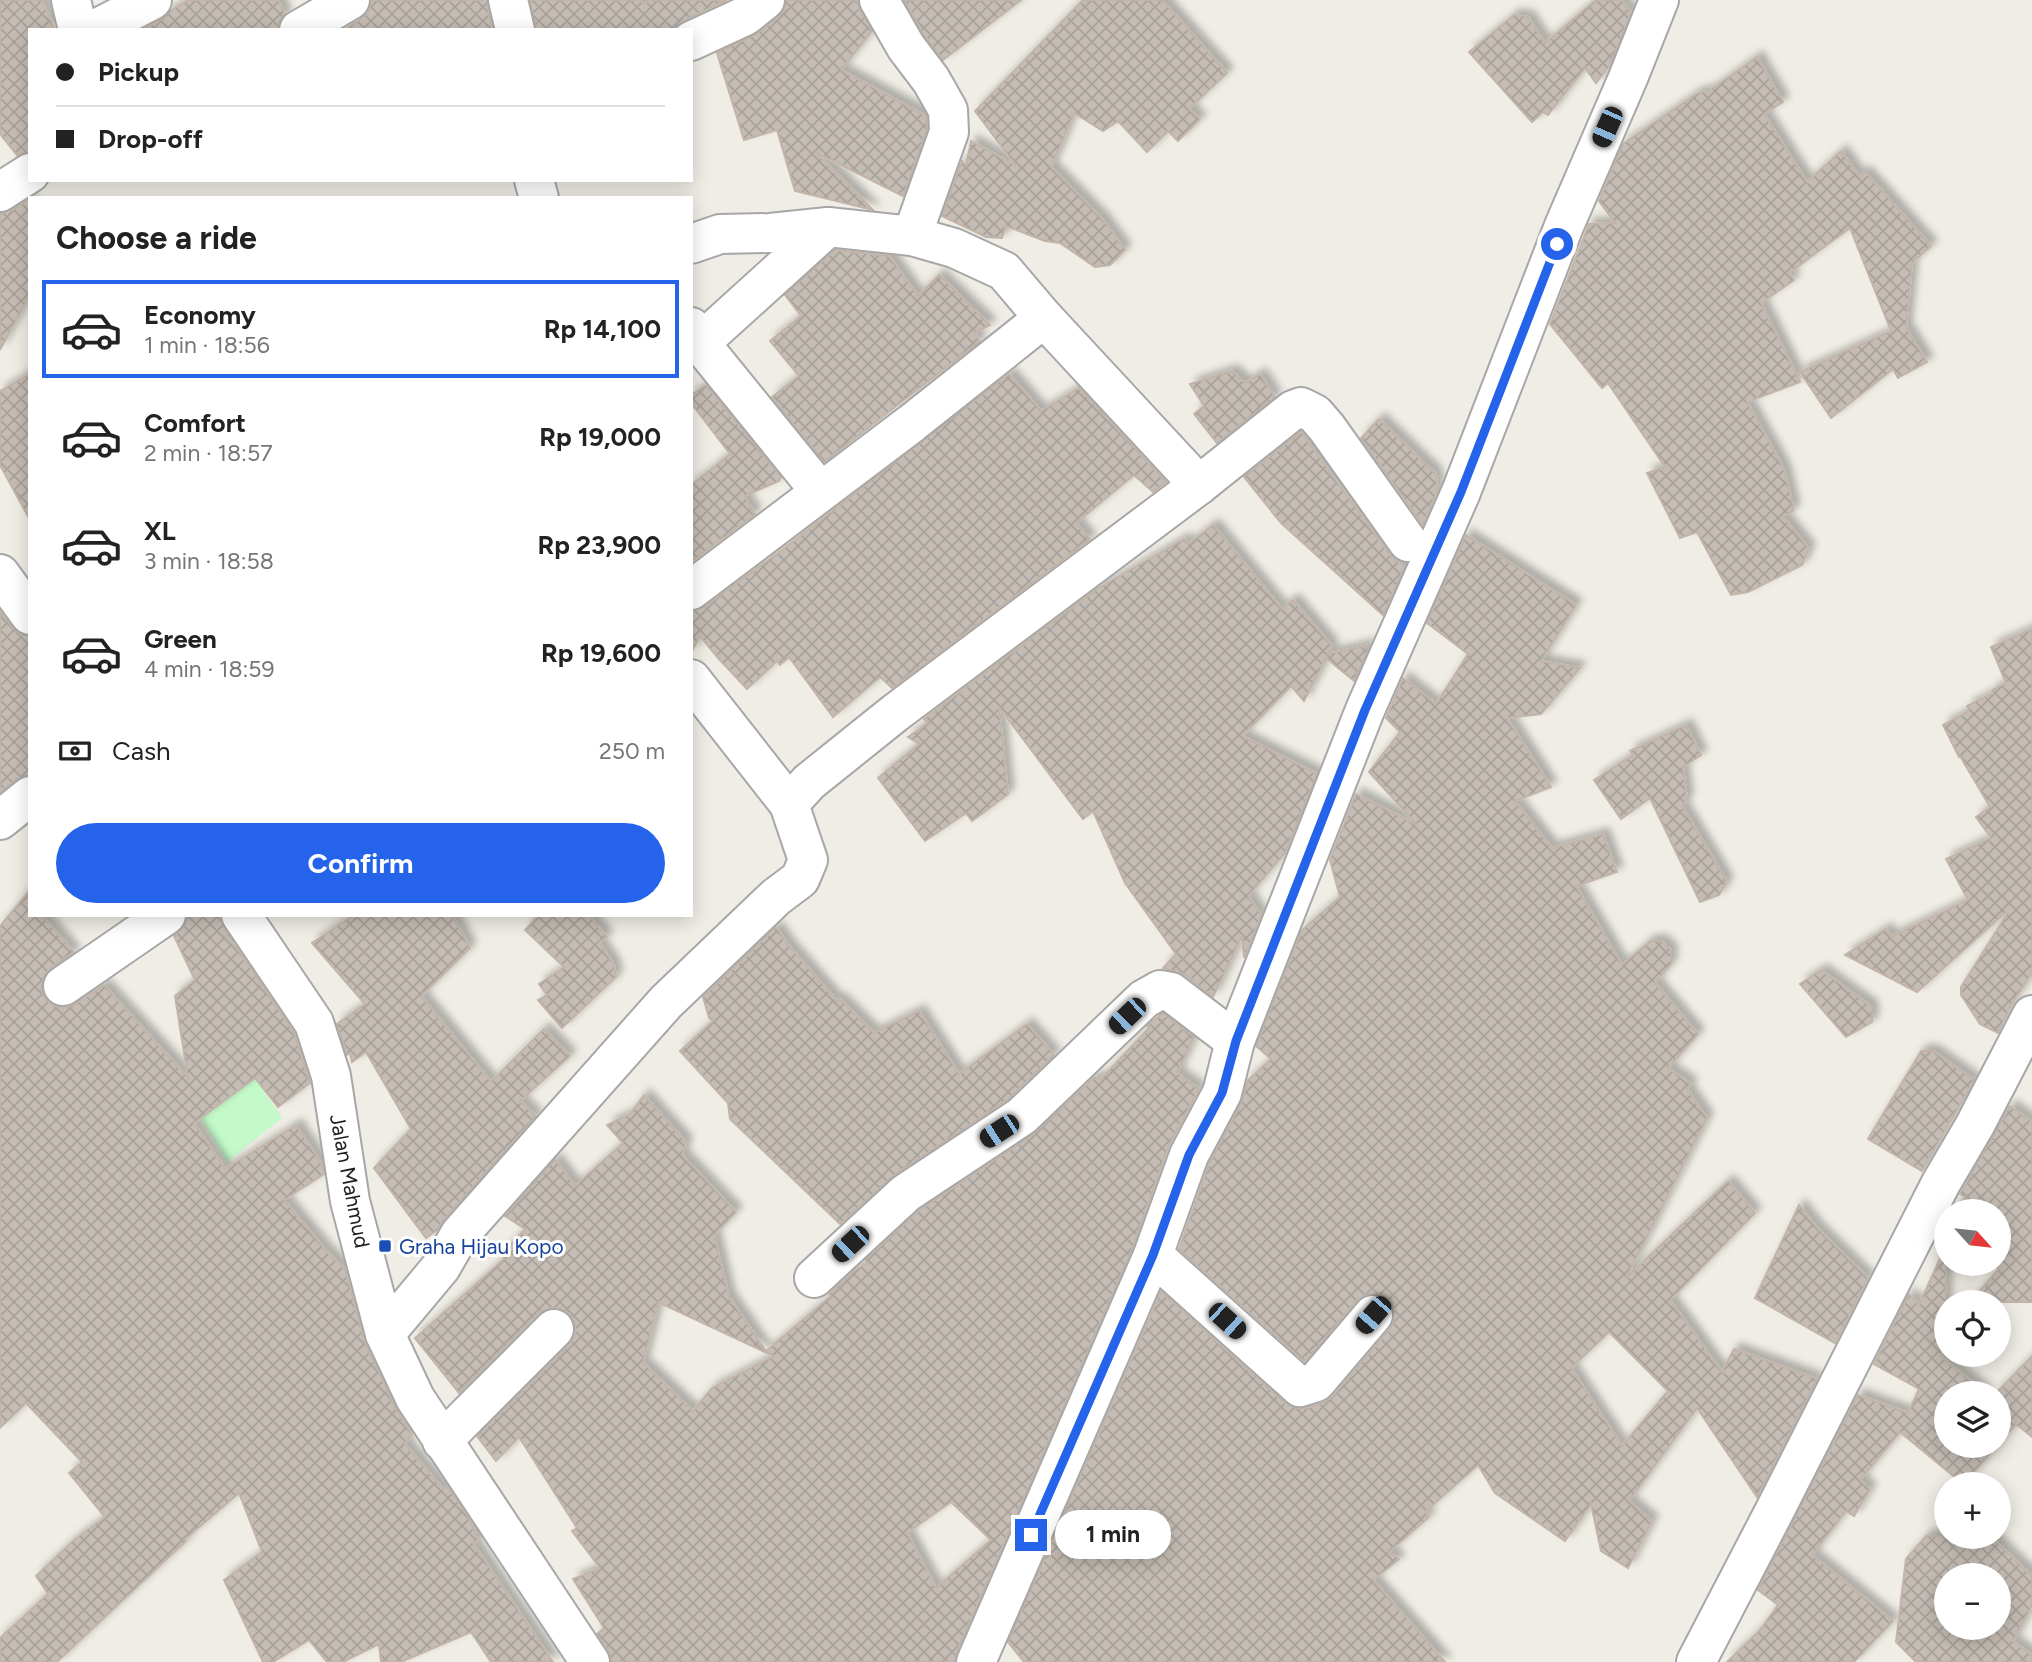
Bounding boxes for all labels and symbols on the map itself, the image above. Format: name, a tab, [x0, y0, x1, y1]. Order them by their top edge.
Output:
car	[1589, 104, 1626, 150]
route start	[1541, 228, 1573, 260]
car	[1105, 994, 1150, 1038]
car	[976, 1111, 1023, 1151]
street label: Jalan Mahmud	[325, 1112, 375, 1250]
north arrow	[1934, 1199, 2011, 1276]
car	[828, 1222, 873, 1266]
place label: Graha Hijau Kopo	[399, 1234, 564, 1259]
marker: Graha Hijau Kopo	[377, 1238, 393, 1254]
car	[1352, 1292, 1395, 1338]
car	[1205, 1299, 1250, 1343]
callout: 1 min	[1056, 1510, 1171, 1560]
route end	[1015, 1519, 1047, 1551]

